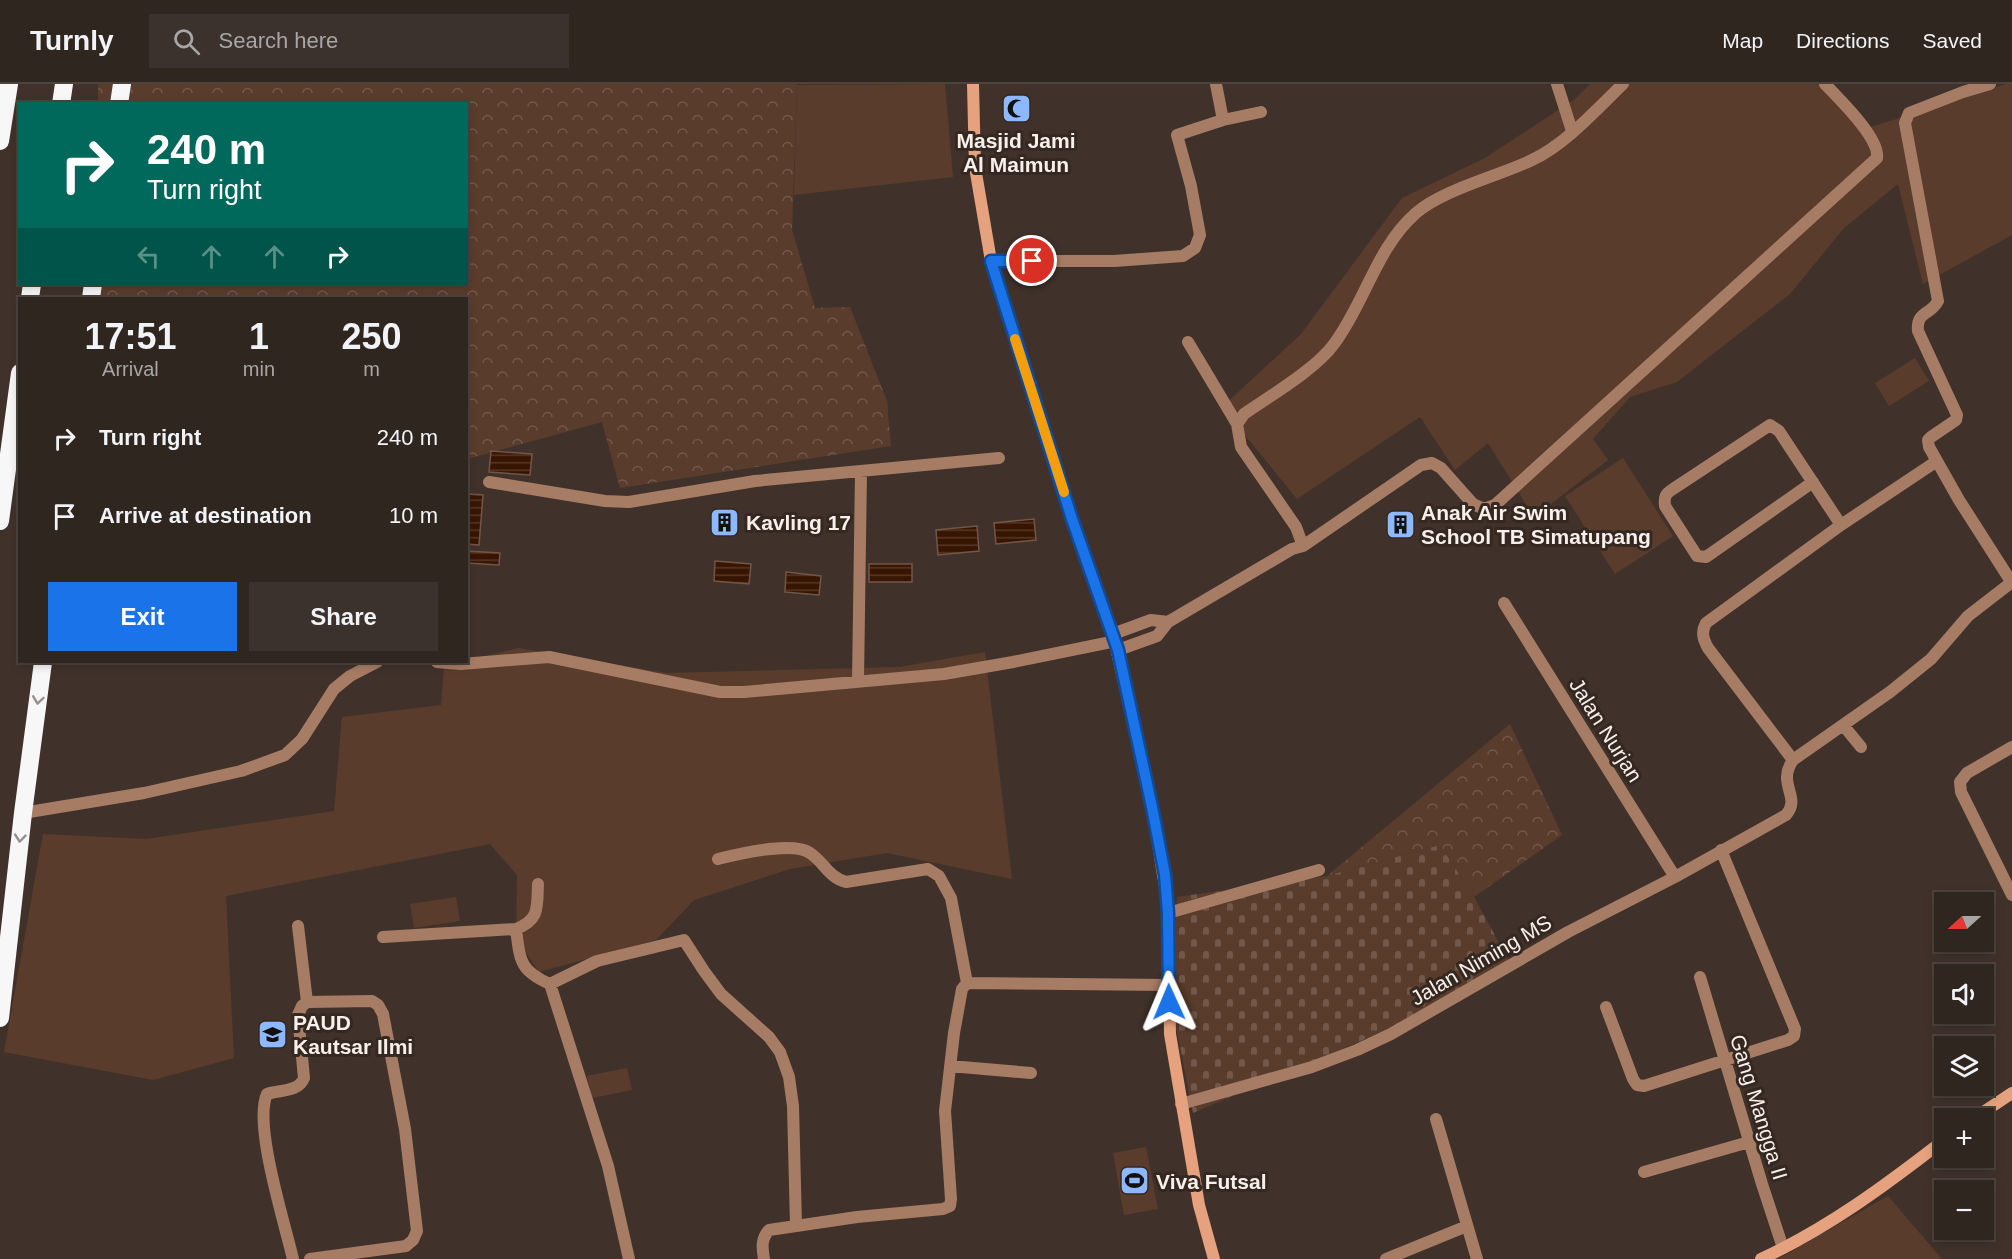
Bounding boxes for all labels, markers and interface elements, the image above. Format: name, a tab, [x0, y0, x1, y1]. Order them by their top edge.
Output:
search box	[149, 14, 569, 68]
text: Turnly	[30, 25, 113, 56]
icon: search	[170, 25, 203, 58]
text: Search here	[218, 28, 338, 53]
text: Map	[1722, 29, 1763, 52]
text: Directions	[1796, 29, 1889, 52]
text: Saved	[1922, 29, 1982, 52]
mosque icon: Masjid Jami Al Maimun	[1000, 93, 1032, 125]
icon: right	[48, 126, 126, 204]
text: 240 m	[147, 126, 266, 173]
place label: Masjid Jami Al Maimun	[956, 129, 1076, 176]
text: Turn right	[147, 175, 262, 205]
pin	[1006, 235, 1057, 286]
icon: left	[132, 240, 165, 273]
icon: ahead	[195, 240, 228, 273]
icon: ahead	[258, 240, 291, 273]
icon: right	[321, 240, 354, 273]
icon: arrive	[1015, 244, 1048, 277]
text: 17:51	[84, 316, 176, 357]
text: 1	[249, 316, 269, 357]
text: 250	[341, 316, 402, 357]
text: Arrival	[102, 358, 159, 380]
text: min	[243, 358, 275, 380]
text: m	[363, 358, 380, 380]
icon: right	[48, 422, 81, 455]
text: Turn right	[99, 425, 201, 450]
text: 240 m	[377, 425, 438, 450]
icon: arrive	[48, 500, 81, 533]
place label: Anak Air Swim School TB Simatupang	[1421, 501, 1651, 548]
text: Arrive at destination	[99, 503, 312, 528]
text: 10 m	[389, 503, 438, 528]
building icon: Kavling 17	[709, 506, 741, 538]
building icon: Anak Air Swim School TB Simatupang	[1384, 508, 1416, 540]
place label: Kavling 17	[746, 511, 851, 534]
button: Exit	[48, 582, 237, 651]
button: Share	[249, 582, 438, 651]
street label: Jalan Nurjan	[1565, 674, 1647, 786]
one-way arrow	[32, 695, 44, 704]
one-way arrow	[14, 833, 27, 842]
north arrow	[1934, 892, 1994, 952]
map controls	[1934, 892, 1994, 1240]
street label: Jalan Niming MS	[1407, 910, 1555, 1010]
button: sound	[1934, 964, 1994, 1024]
position arrow	[1137, 970, 1201, 1034]
place label: PAUD Kautsar Ilmi	[293, 1011, 413, 1058]
school or university icon: PAUD Kautsar Ilmi	[256, 1018, 288, 1050]
street label: Gang Mangga II	[1726, 1032, 1792, 1182]
button: layers	[1934, 1036, 1994, 1096]
button: +	[1934, 1108, 1994, 1168]
sports icon: Viva Futsal	[1119, 1165, 1151, 1197]
place label: Viva Futsal	[1156, 1170, 1267, 1193]
button: −	[1934, 1180, 1994, 1240]

